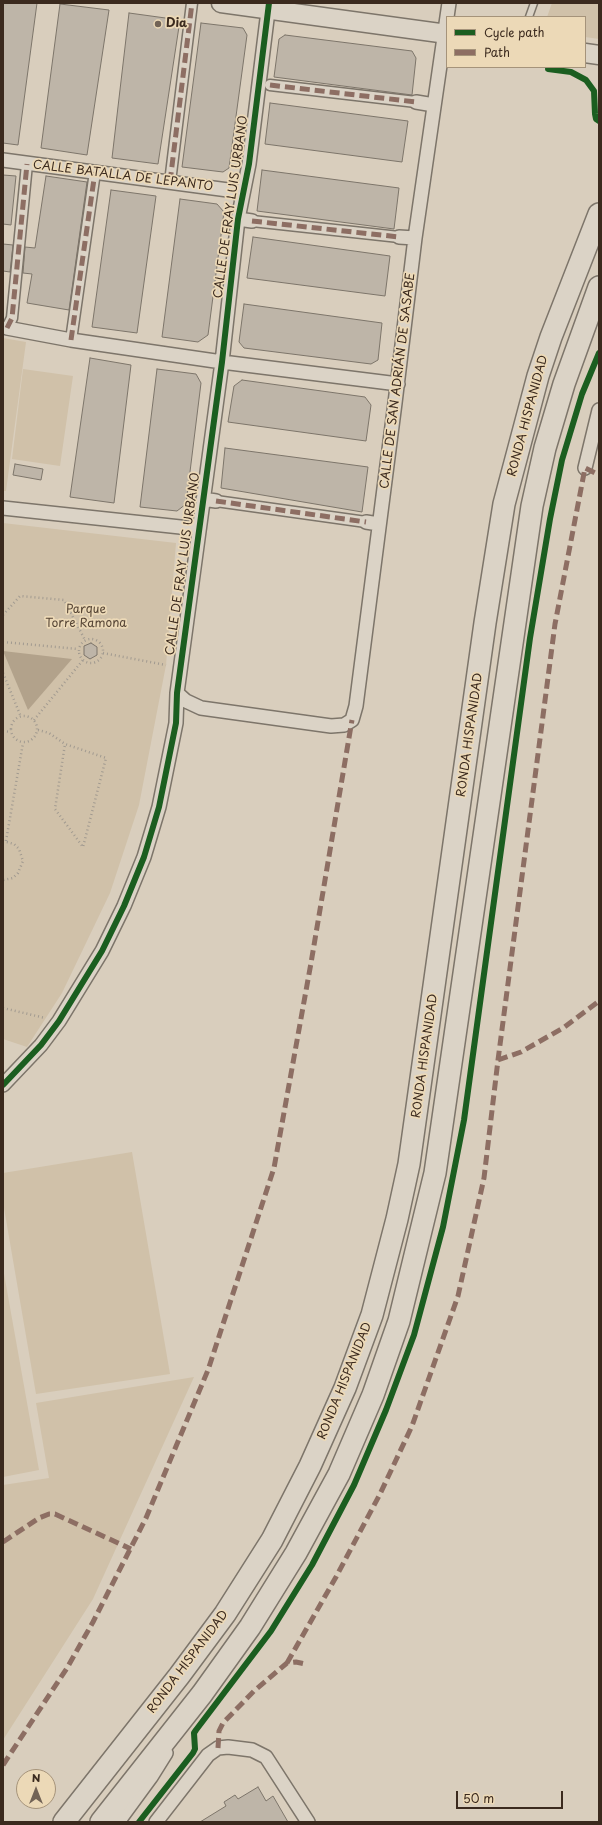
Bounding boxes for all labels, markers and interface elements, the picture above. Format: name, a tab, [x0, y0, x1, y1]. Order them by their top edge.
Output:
legend	[446, 16, 586, 68]
place label: Dia	[166, 17, 187, 31]
marker: Dia	[153, 19, 163, 29]
text: Cycle path	[484, 23, 545, 41]
text: Path	[484, 43, 510, 61]
street label: CALLE DE FRAY LUIS URBANO	[211, 115, 251, 299]
street label: CALLE BATALLA DE LEPANTO	[32, 158, 214, 194]
street label: CALLE DE SAN ADRIÁN DE SASABE	[378, 272, 418, 490]
street label: RONDA HISPANIDAD	[505, 354, 551, 478]
street label: CALLE DE FRAY LUIS URBANO	[163, 472, 203, 656]
park label: Parque Torre Ramona	[45, 603, 127, 631]
street label: RONDA HISPANIDAD	[454, 672, 486, 798]
street label: RONDA HISPANIDAD	[409, 993, 441, 1119]
street label: RONDA HISPANIDAD	[315, 1320, 375, 1442]
street label: RONDA HISPANIDAD	[145, 1608, 231, 1716]
north arrow	[16, 1769, 56, 1809]
text: N	[32, 1769, 40, 1786]
scale bar	[458, 1783, 565, 1809]
text: 50 m	[463, 1789, 494, 1807]

